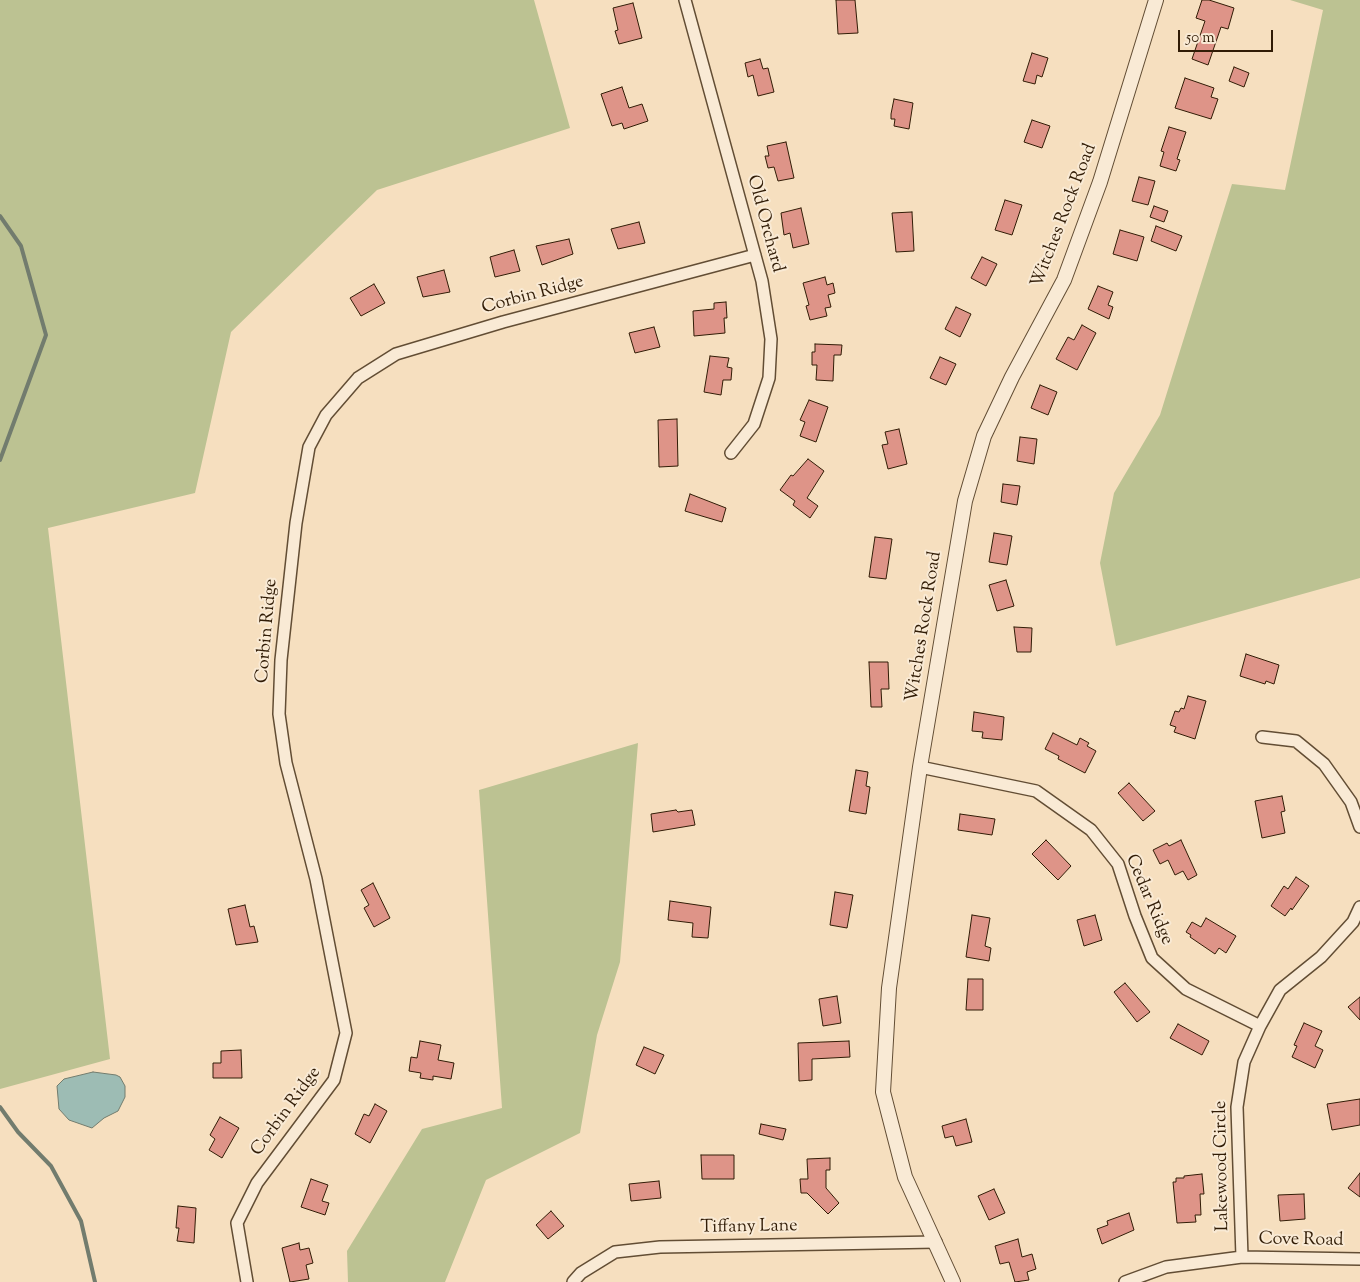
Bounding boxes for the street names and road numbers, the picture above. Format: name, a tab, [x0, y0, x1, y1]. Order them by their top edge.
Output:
street label: Witches Rock Road	[1028, 141, 1102, 291]
street label: Old Orchard	[741, 173, 787, 275]
street label: Corbin Ridge	[480, 272, 586, 320]
street label: Witches Rock Road	[902, 550, 948, 704]
street label: Corbin Ridge	[253, 578, 283, 684]
street label: Cedar Ridge	[1119, 851, 1177, 949]
street label: Corbin Ridge	[247, 1063, 327, 1161]
street label: Lakewood Circle	[1211, 1100, 1235, 1232]
street label: Tiffany Lane	[700, 1216, 798, 1240]
street label: Cove Road	[1258, 1229, 1344, 1253]

